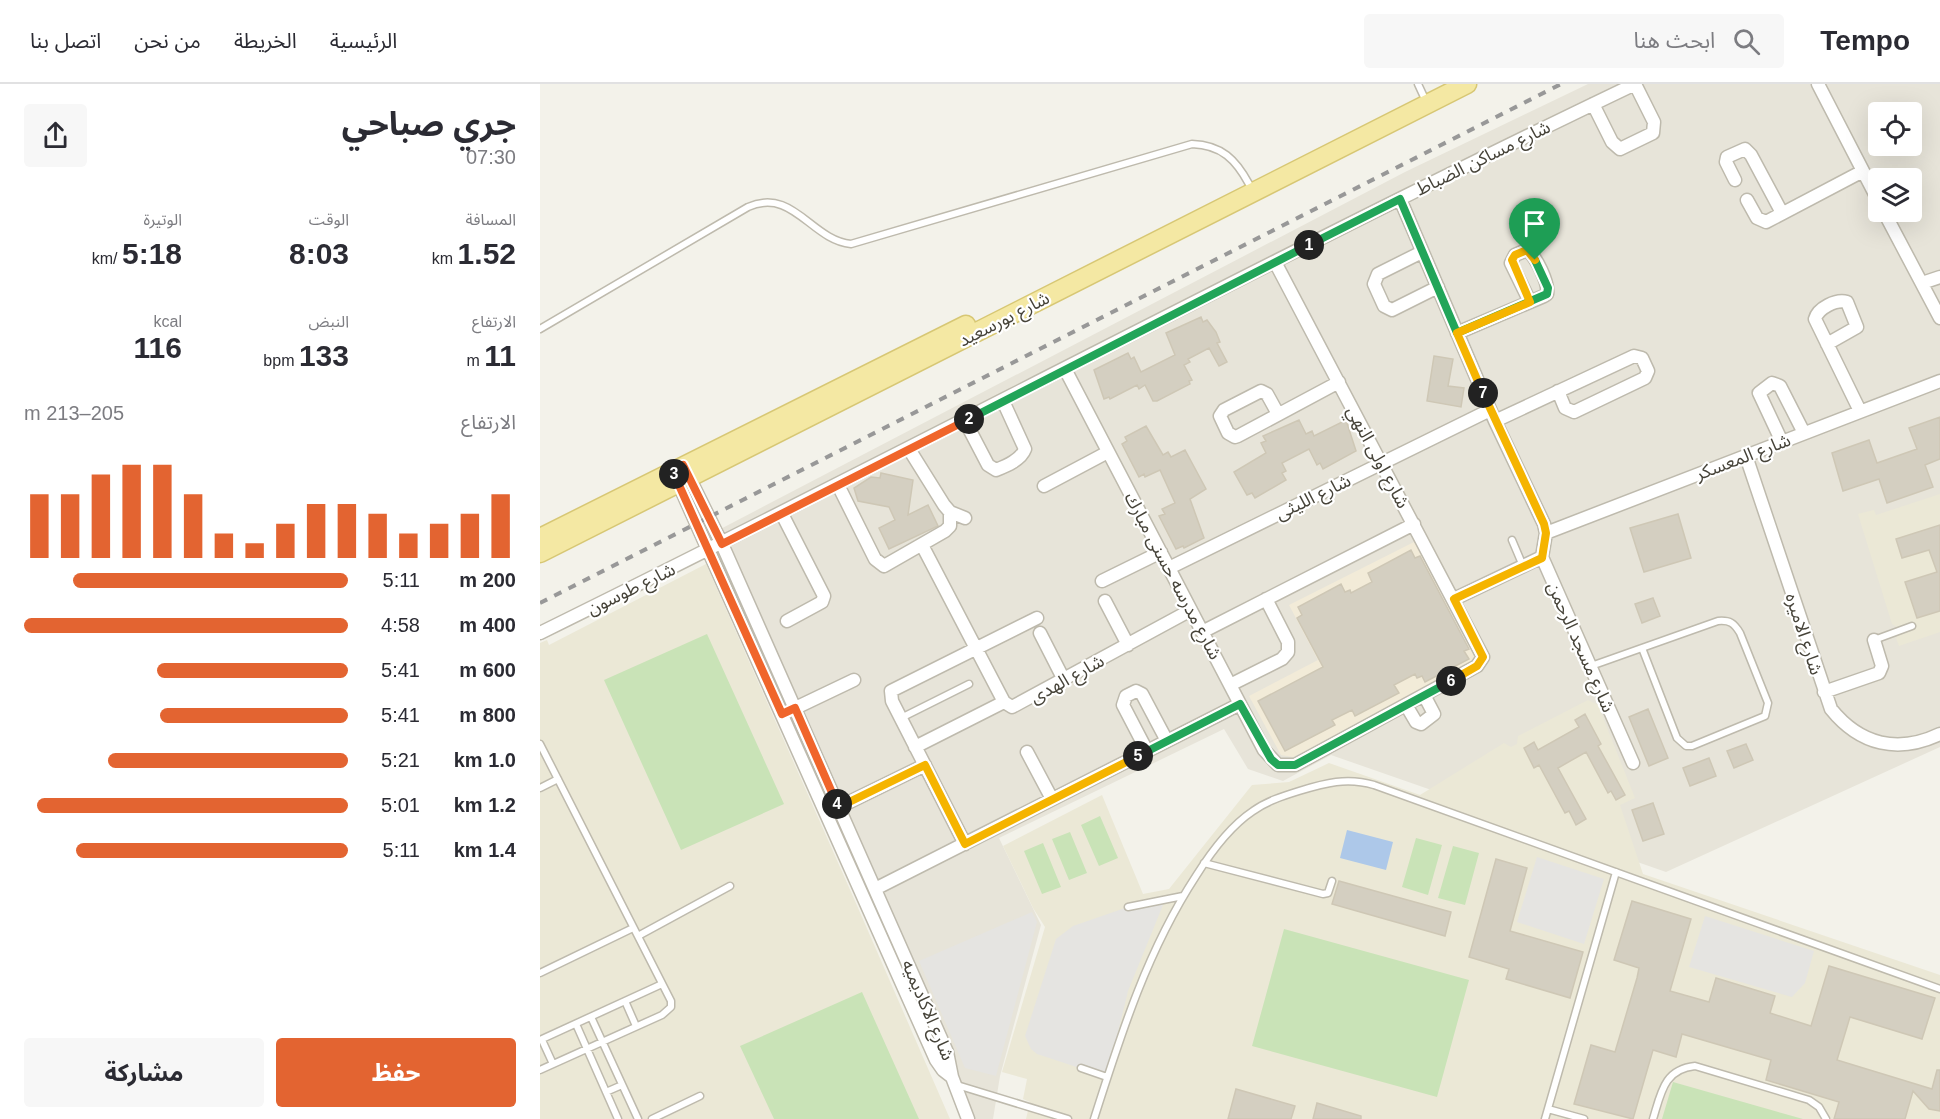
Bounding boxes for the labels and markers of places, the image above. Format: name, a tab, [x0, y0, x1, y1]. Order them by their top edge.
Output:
pin	[1509, 198, 1560, 260]
pin: 1	[1294, 230, 1324, 260]
pin: 7	[1468, 378, 1498, 408]
pin: 2	[954, 404, 984, 434]
pin: 3	[659, 459, 689, 489]
pin: 6	[1436, 666, 1466, 696]
pin: 5	[1123, 741, 1153, 771]
pin: 4	[822, 789, 852, 819]

